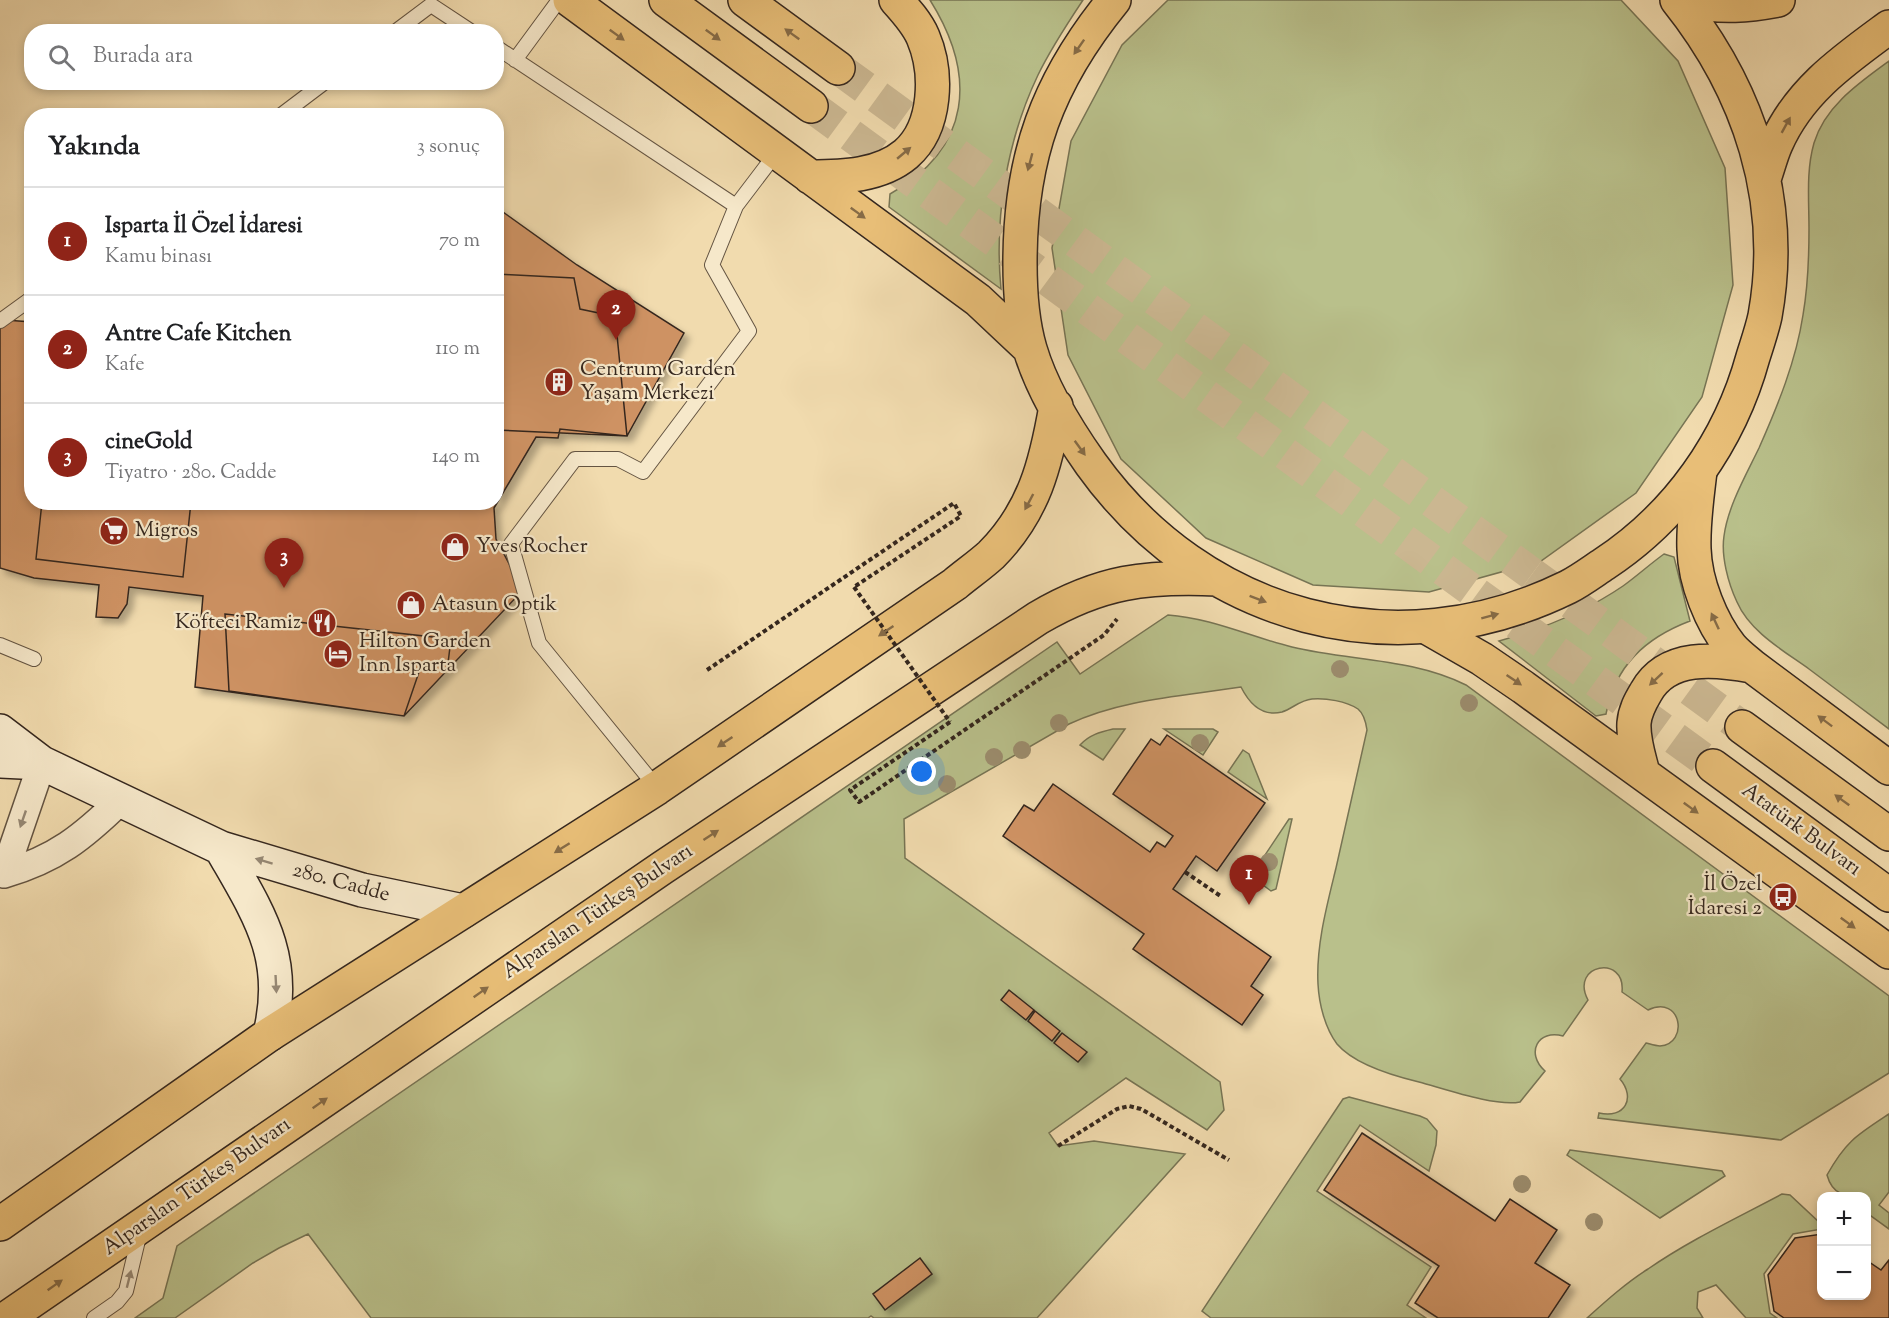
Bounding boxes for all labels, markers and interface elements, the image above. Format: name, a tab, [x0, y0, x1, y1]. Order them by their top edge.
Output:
search box	[24, 24, 504, 90]
one-way arrow	[609, 28, 624, 40]
one-way arrow	[705, 28, 720, 40]
one-way arrow	[784, 28, 800, 40]
one-way arrow	[1073, 38, 1085, 54]
icon: search	[45, 41, 78, 74]
text: Burada ara	[93, 41, 193, 73]
one-way arrow	[1781, 117, 1791, 134]
text: Yakında	[48, 129, 140, 166]
text: 3 sonuç	[417, 133, 480, 162]
one-way arrow	[896, 147, 911, 160]
one-way arrow	[1025, 153, 1034, 171]
one-way arrow	[851, 206, 866, 218]
text: Isparta İl Özel İdaresi	[105, 211, 302, 243]
text: 1	[64, 227, 71, 256]
text: 70 m	[439, 227, 480, 256]
text: Kamu binası	[105, 243, 212, 272]
pin: 2	[596, 290, 636, 340]
text: Antre Cafe Kitchen	[105, 319, 291, 351]
text: 2	[63, 335, 72, 364]
text: 110 m	[435, 335, 480, 364]
text: Kafe	[105, 351, 145, 380]
place label: Centrum Garden Yaşam Merkezi	[580, 355, 736, 409]
building icon: Centrum Garden Yaşam Merkezi	[543, 366, 575, 398]
text: cineGold	[105, 427, 193, 459]
one-way arrow	[1074, 440, 1086, 456]
text: 3	[63, 443, 72, 472]
text: 140 m	[432, 443, 480, 472]
text: Tiyatro · 280. Cadde	[105, 459, 276, 488]
one-way arrow	[1024, 494, 1034, 511]
supermarket icon: Migros	[98, 515, 130, 547]
place label: Migros	[135, 516, 198, 546]
shop icon: Yves Rocher	[439, 531, 471, 563]
place label: Yves Rocher	[476, 532, 588, 562]
pin: 3	[264, 538, 304, 588]
shop icon: Atasun Optik	[395, 589, 427, 621]
place label: Atasun Optik	[432, 590, 558, 620]
one-way arrow	[1249, 595, 1267, 604]
restaurant icon: Köfteci Ramiz	[306, 607, 338, 639]
place label: Köfteci Ramiz	[175, 608, 301, 638]
one-way arrow	[1481, 611, 1499, 620]
one-way arrow	[1711, 612, 1720, 629]
one-way arrow	[878, 625, 894, 637]
place label: Hilton Garden Inn Isparta	[359, 627, 491, 681]
hotel icon: Hilton Garden Inn Isparta	[322, 638, 354, 670]
one-way arrow	[1649, 672, 1664, 686]
one-way arrow	[1505, 675, 1522, 686]
one-way arrow	[1818, 715, 1833, 727]
one-way arrow	[717, 736, 733, 747]
your location	[907, 757, 936, 786]
street label: Atatürk Bulvarı	[1735, 776, 1867, 884]
one-way arrow	[1834, 794, 1850, 806]
one-way arrow	[1682, 802, 1698, 814]
one-way arrow	[18, 810, 28, 828]
one-way arrow	[703, 830, 719, 841]
street label: Alparslan Türkeş Bulvarı	[497, 837, 699, 987]
one-way arrow	[554, 843, 570, 854]
one-way arrow	[255, 856, 273, 866]
street label: 280. Cadde	[289, 856, 393, 910]
pin: 1	[1230, 856, 1268, 905]
place label: İl Özel İdaresi 2	[1688, 870, 1762, 924]
bus stop icon: İl Özel İdaresi 2	[1767, 881, 1799, 913]
one-way arrow	[1841, 916, 1856, 928]
one-way arrow	[271, 975, 280, 994]
one-way arrow	[472, 986, 488, 998]
one-way arrow	[312, 1098, 328, 1109]
street label: Alparslan Türkeş Bulvarı	[97, 1111, 297, 1263]
map controls	[1817, 1192, 1871, 1300]
button: +	[1817, 1192, 1871, 1246]
button: −	[1817, 1246, 1871, 1300]
one-way arrow	[125, 1270, 135, 1288]
one-way arrow	[47, 1279, 63, 1291]

